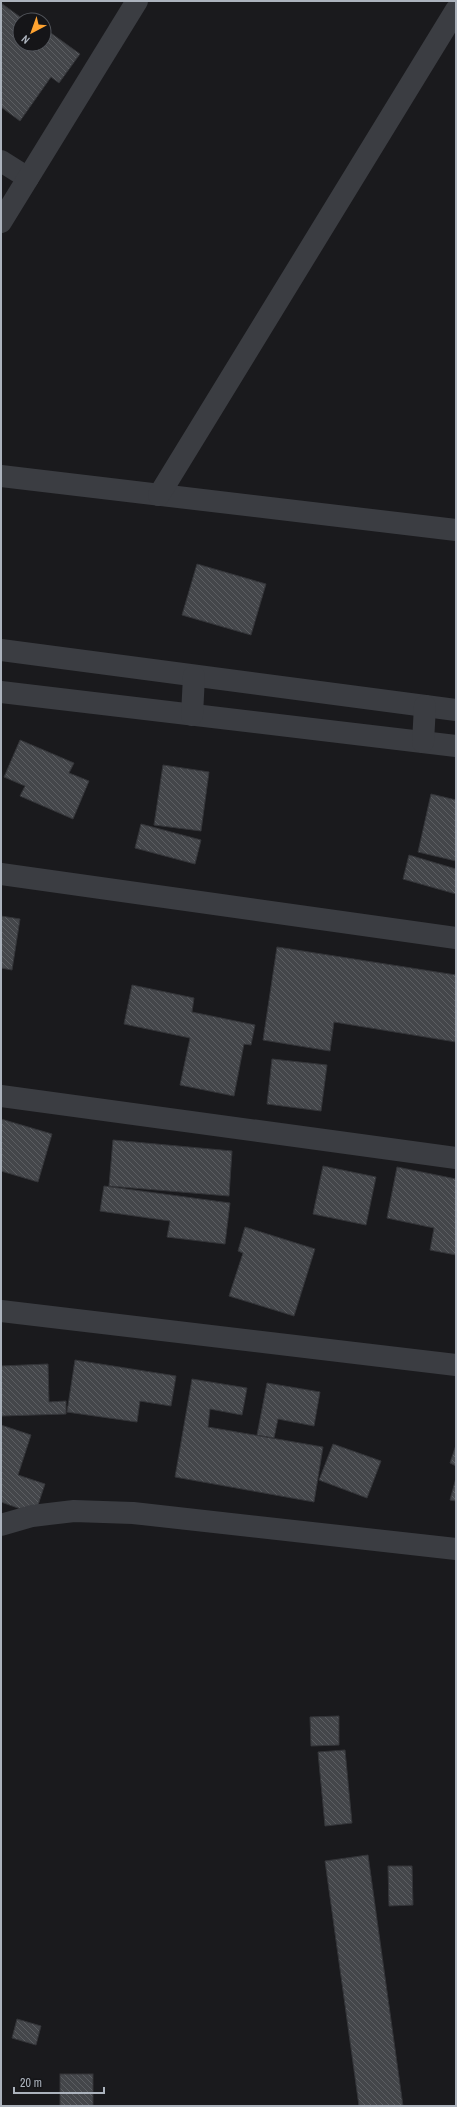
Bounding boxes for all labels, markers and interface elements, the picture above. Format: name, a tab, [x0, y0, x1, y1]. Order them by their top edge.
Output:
north arrow	[12, 12, 52, 52]
text: N	[18, 32, 32, 47]
scale bar	[14, 2069, 104, 2095]
text: 20 m	[20, 2075, 42, 2091]

